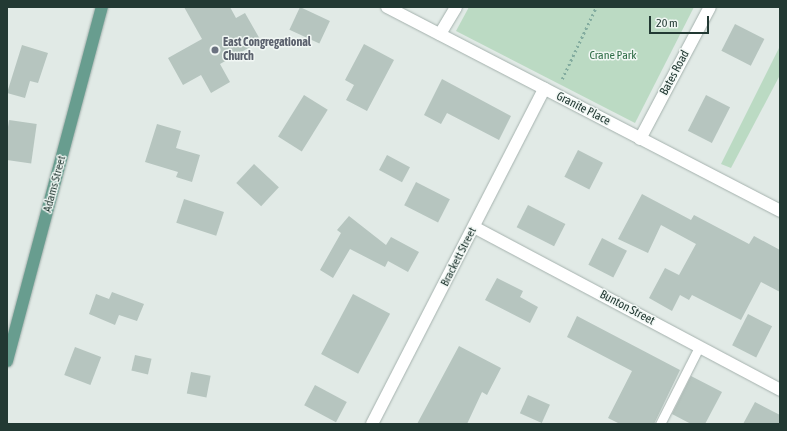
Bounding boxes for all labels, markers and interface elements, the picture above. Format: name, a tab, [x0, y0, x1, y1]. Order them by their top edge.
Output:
scale bar	[651, 8, 711, 34]
text: 20 m	[656, 16, 678, 30]
place label: East Congregational Church	[223, 36, 311, 64]
marker: East Congregational Church	[210, 45, 220, 55]
street label: Bates Road	[657, 48, 693, 98]
park label: Crane Park	[589, 49, 637, 63]
street label: Granite Place	[554, 89, 612, 129]
street label: Adams Street	[41, 154, 69, 214]
street label: Brackett Street	[438, 225, 480, 289]
street label: Bunton Street	[597, 288, 657, 328]

